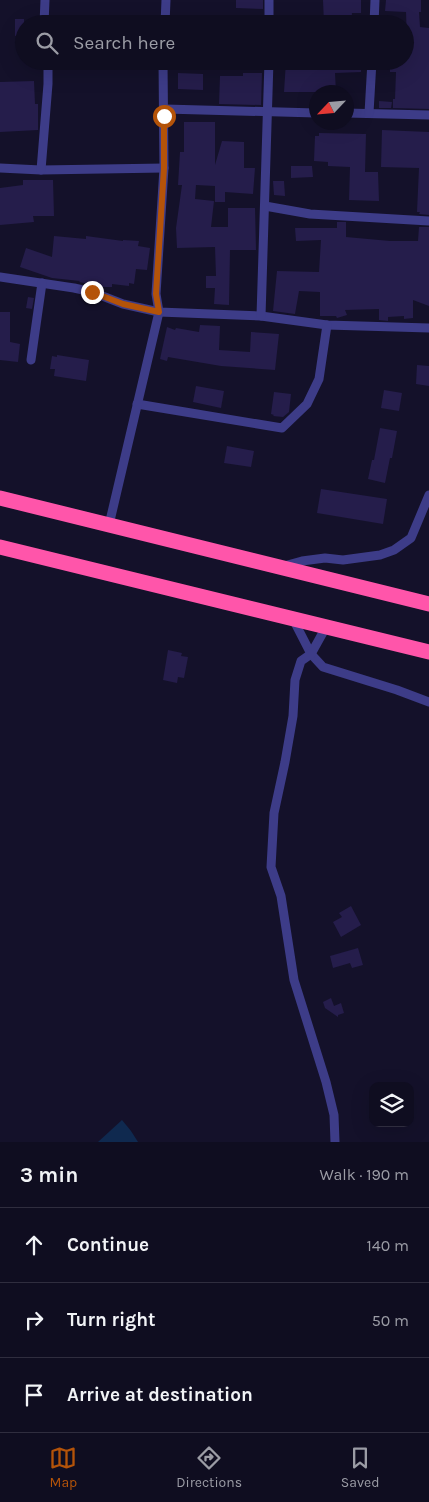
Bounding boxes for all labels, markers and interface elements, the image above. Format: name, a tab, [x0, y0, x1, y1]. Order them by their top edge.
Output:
search box	[15, 15, 414, 70]
icon: search	[33, 29, 61, 57]
text: Search here	[73, 32, 175, 54]
north arrow	[309, 85, 354, 130]
route start	[153, 105, 176, 128]
route end	[81, 281, 104, 304]
map controls	[369, 1082, 414, 1127]
button: layers	[369, 1082, 414, 1127]
text: 3 min	[20, 1163, 78, 1187]
text: Walk · 190 m	[320, 1165, 409, 1184]
icon: ahead	[20, 1231, 48, 1259]
text: Continue	[67, 1234, 149, 1256]
text: 140 m	[367, 1236, 409, 1255]
icon: right	[20, 1306, 48, 1334]
text: Turn right	[67, 1309, 156, 1331]
text: 50 m	[372, 1311, 409, 1330]
icon: arrive	[20, 1381, 48, 1409]
text: Arrive at destination	[67, 1384, 253, 1406]
tab: Map	[49, 1444, 77, 1491]
tab: Directions	[176, 1444, 242, 1491]
tab: Saved	[341, 1444, 380, 1491]

